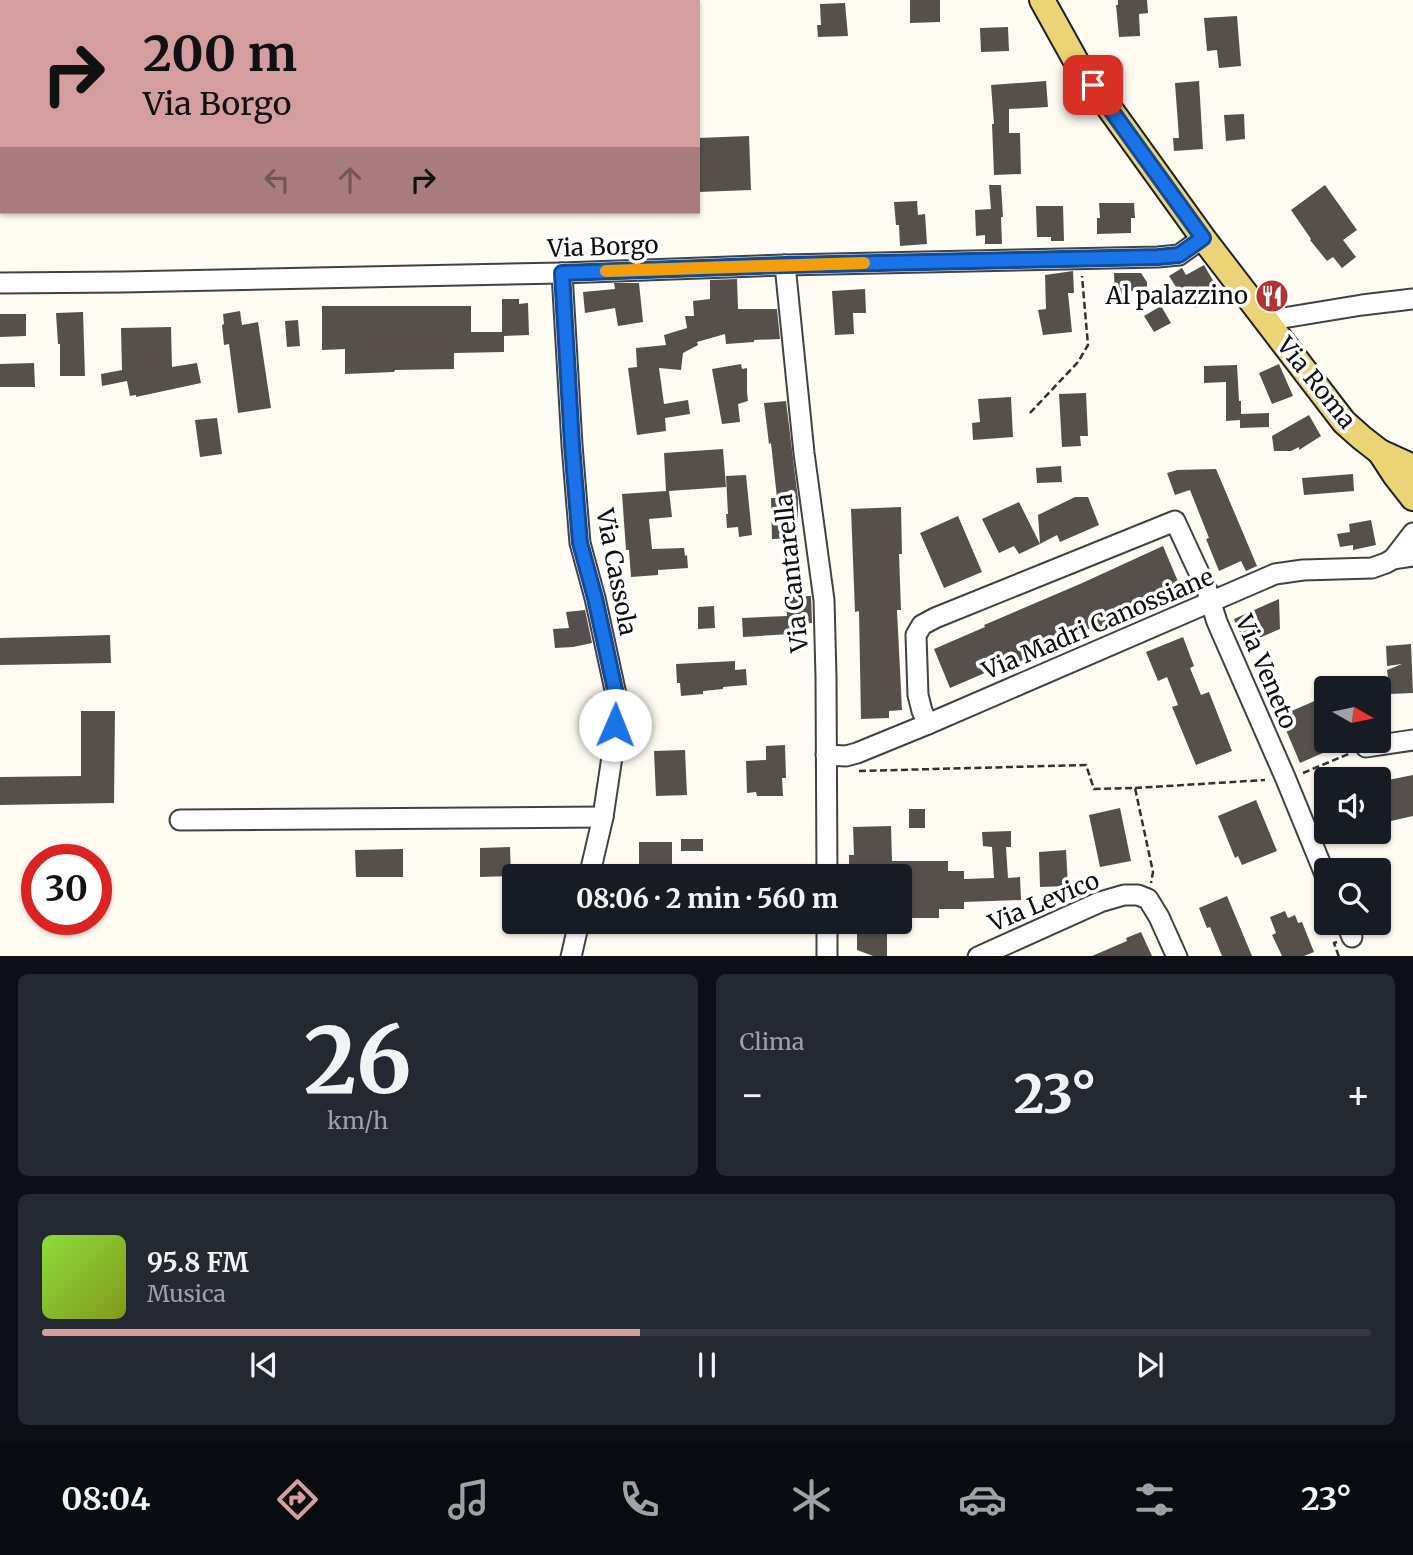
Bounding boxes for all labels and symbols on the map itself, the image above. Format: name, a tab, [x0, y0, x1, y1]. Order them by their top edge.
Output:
pin	[1063, 55, 1123, 115]
street label: Via Borgo	[546, 229, 659, 264]
restaurant icon: Al palazzino	[1253, 277, 1291, 315]
place label: Al palazzino	[1104, 280, 1248, 311]
street label: Via Roma	[1269, 330, 1363, 435]
street label: Via Cantarella	[768, 492, 815, 655]
street label: Via Cassola	[589, 505, 644, 638]
street label: Via Madri Canossiane	[976, 561, 1218, 687]
street label: Via Veneto	[1228, 609, 1304, 733]
north arrow	[1314, 676, 1391, 752]
position arrow	[578, 688, 652, 762]
speed limit sign: 30	[21, 844, 112, 935]
street label: Via Levico	[983, 864, 1104, 939]

